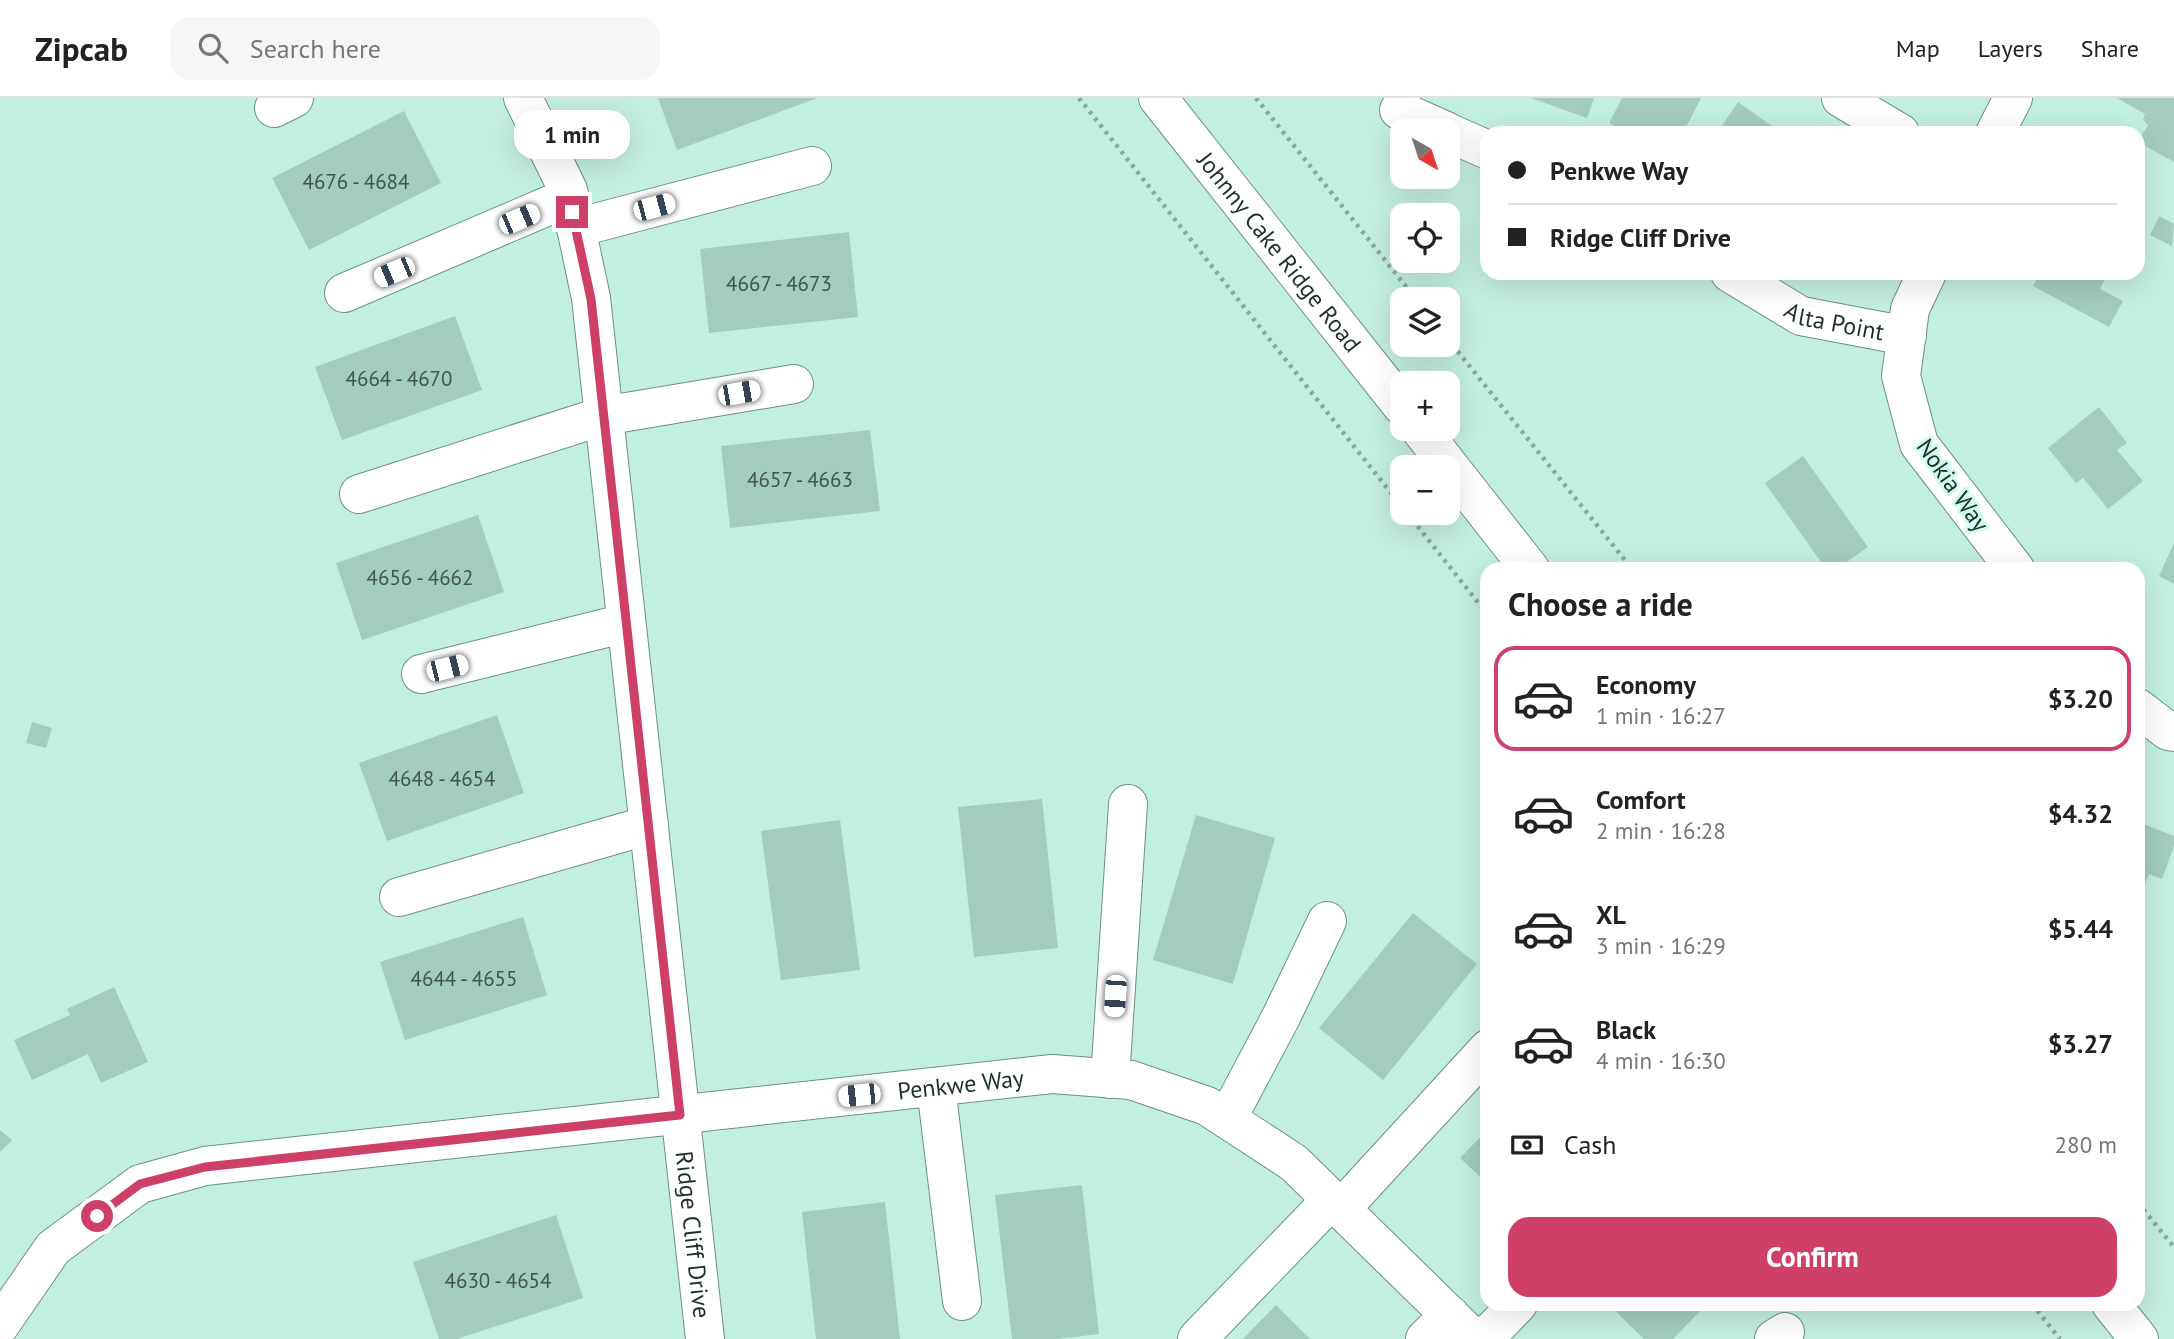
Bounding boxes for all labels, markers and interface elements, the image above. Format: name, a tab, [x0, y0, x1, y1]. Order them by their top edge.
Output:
search box	[170, 17, 660, 80]
text: Zipcab	[35, 27, 128, 70]
icon: search	[194, 29, 232, 67]
text: Search here	[250, 32, 381, 65]
text: Map	[1896, 33, 1940, 64]
text: Layers	[1978, 33, 2043, 64]
text: Share	[2081, 33, 2139, 64]
callout: 1 min	[514, 110, 630, 159]
north arrow	[1390, 119, 1460, 189]
map controls	[1390, 119, 1460, 525]
text: 1 min	[544, 120, 600, 149]
street label: Johnny Cake Ridge Road	[1190, 144, 1369, 358]
text: Penkwe Way	[1550, 154, 1688, 187]
house number: 4676 - 4684	[303, 168, 409, 195]
car	[631, 191, 678, 223]
route end	[556, 196, 588, 228]
car	[496, 201, 543, 237]
button: locate	[1390, 203, 1460, 273]
text: Ridge Cliff Drive	[1550, 221, 1731, 254]
car	[371, 254, 418, 290]
house number: 4667 - 4673	[726, 270, 832, 297]
button: layers	[1390, 287, 1460, 357]
street label: Alta Point	[1779, 294, 1887, 347]
house number: 4664 - 4670	[346, 365, 452, 392]
button: +	[1390, 371, 1460, 441]
car	[717, 379, 762, 407]
street label: Nokia Way	[1910, 432, 1996, 538]
button: −	[1390, 455, 1460, 525]
house number: 4657 - 4663	[747, 466, 853, 493]
house number: 4656 - 4662	[367, 564, 473, 591]
text: Choose a ride	[1508, 583, 1693, 625]
car	[425, 653, 470, 683]
icon: car	[1512, 667, 1575, 730]
text: Economy	[1596, 668, 1696, 701]
text: $3.20	[2048, 682, 2113, 715]
text: 1 min · 16:27	[1596, 701, 1726, 730]
house number: 4648 - 4654	[389, 765, 495, 792]
icon: car	[1512, 782, 1575, 845]
text: Comfort	[1596, 783, 1686, 816]
text: $4.32	[2048, 797, 2113, 830]
text: 2 min · 16:28	[1596, 816, 1726, 845]
icon: car	[1512, 897, 1575, 960]
text: XL	[1596, 898, 1626, 931]
text: $5.44	[2048, 912, 2113, 945]
text: 3 min · 16:29	[1596, 931, 1726, 960]
house number: 4644 - 4655	[411, 965, 517, 992]
car	[1104, 974, 1127, 1018]
icon: car	[1512, 1012, 1575, 1075]
text: Black	[1596, 1013, 1656, 1046]
text: $3.27	[2048, 1027, 2113, 1060]
text: 4 min · 16:30	[1596, 1046, 1726, 1075]
street label: Penkwe Way	[896, 1062, 1025, 1106]
car	[838, 1082, 881, 1108]
icon: cash	[1508, 1126, 1546, 1164]
text: Cash	[1564, 1128, 1616, 1161]
text: 280 m	[2055, 1130, 2117, 1159]
street label: Ridge Cliff Drive	[669, 1149, 718, 1320]
route start	[81, 1200, 113, 1232]
button: Confirm	[1508, 1217, 2117, 1297]
house number: 4630 - 4654	[445, 1267, 551, 1294]

